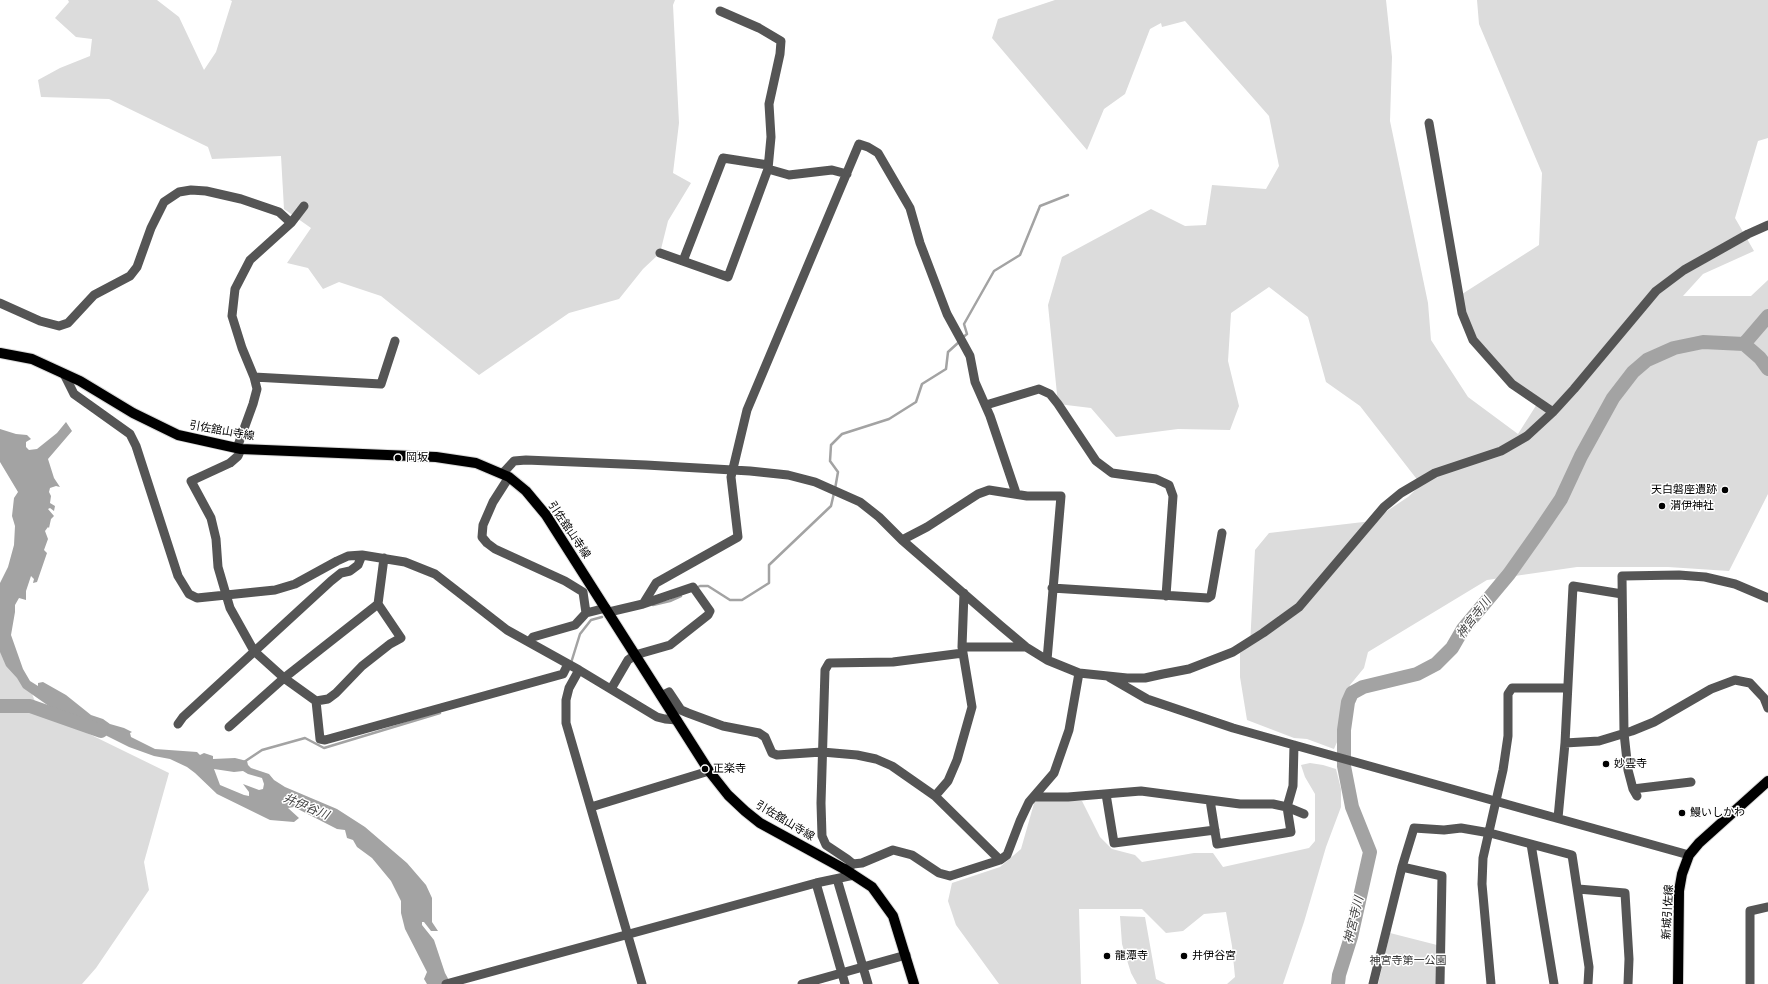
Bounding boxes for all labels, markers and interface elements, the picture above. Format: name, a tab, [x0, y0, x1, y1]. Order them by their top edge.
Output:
street label: 引佐舘山寺線	[188, 419, 256, 443]
place label: 岡坂	[406, 451, 428, 465]
marker: 岡坂	[393, 453, 403, 463]
place label: 天白磐座遺跡	[1651, 483, 1717, 497]
marker: 天白磐座遺跡	[1720, 485, 1730, 495]
street label: 引佐舘山寺線	[545, 499, 593, 561]
place label: 渭伊神社	[1670, 499, 1714, 513]
marker: 渭伊神社	[1657, 501, 1667, 511]
water label: 神宮寺川	[1454, 594, 1494, 642]
place label: 妙雲寺	[1614, 757, 1647, 771]
marker: 妙雲寺	[1601, 759, 1611, 769]
place label: 正楽寺	[713, 762, 746, 776]
marker: 正楽寺	[700, 764, 710, 774]
water label: 井伊谷川	[281, 791, 331, 823]
street label: 引佐舘山寺線	[753, 798, 817, 844]
place label: 鰻いしかわ	[1690, 806, 1745, 820]
marker: 鰻いしかわ	[1677, 808, 1687, 818]
street label: 新城引佐線	[1660, 884, 1676, 940]
water label: 神宮寺川	[1341, 895, 1367, 945]
place label: 龍潭寺	[1115, 949, 1148, 963]
place label: 井伊谷宮	[1192, 949, 1236, 963]
marker: 龍潭寺	[1102, 951, 1112, 961]
marker: 井伊谷宮	[1179, 951, 1189, 961]
park label: 神宮寺第一公園	[1370, 954, 1446, 968]

